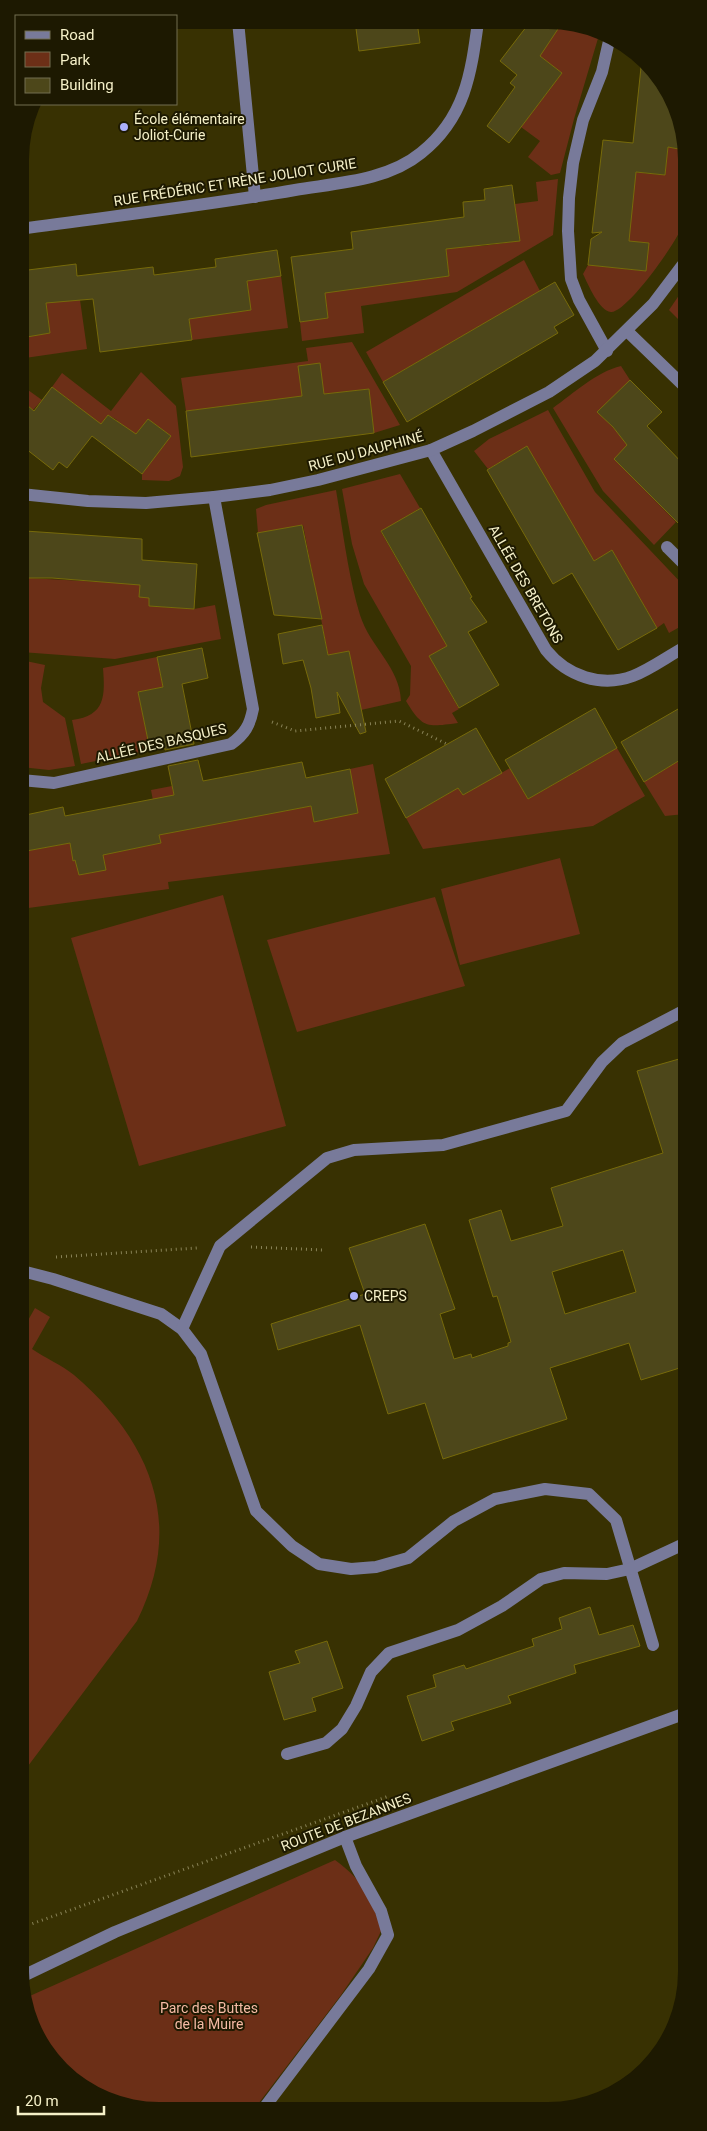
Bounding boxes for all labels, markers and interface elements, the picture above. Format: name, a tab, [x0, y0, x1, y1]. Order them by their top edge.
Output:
legend	[15, 15, 178, 105]
text: Road	[60, 26, 94, 44]
text: Park	[60, 51, 91, 69]
text: Building	[60, 76, 114, 94]
place label: École élémentaire Joliot-Curie	[134, 110, 245, 143]
marker: École élémentaire Joliot-Curie	[118, 121, 130, 133]
street label: RUE FRÉDÉRIC ET IRÈNE JOLIOT CURIE	[112, 154, 357, 209]
street label: RUE DU DAUPHINÉ	[306, 427, 425, 474]
street label: ALLÉE DES BRETONS	[486, 521, 567, 646]
street label: ALLÉE DES BASQUES	[94, 719, 228, 766]
place label: CREPS	[364, 1288, 407, 1304]
marker: CREPS	[348, 1290, 360, 1302]
street label: ROUTE DE BEZANNES	[279, 1790, 413, 1854]
park label: Parc des Buttes de la Muire	[160, 2000, 258, 2032]
scale bar	[18, 2084, 104, 2116]
text: 20 m	[25, 2092, 59, 2110]

